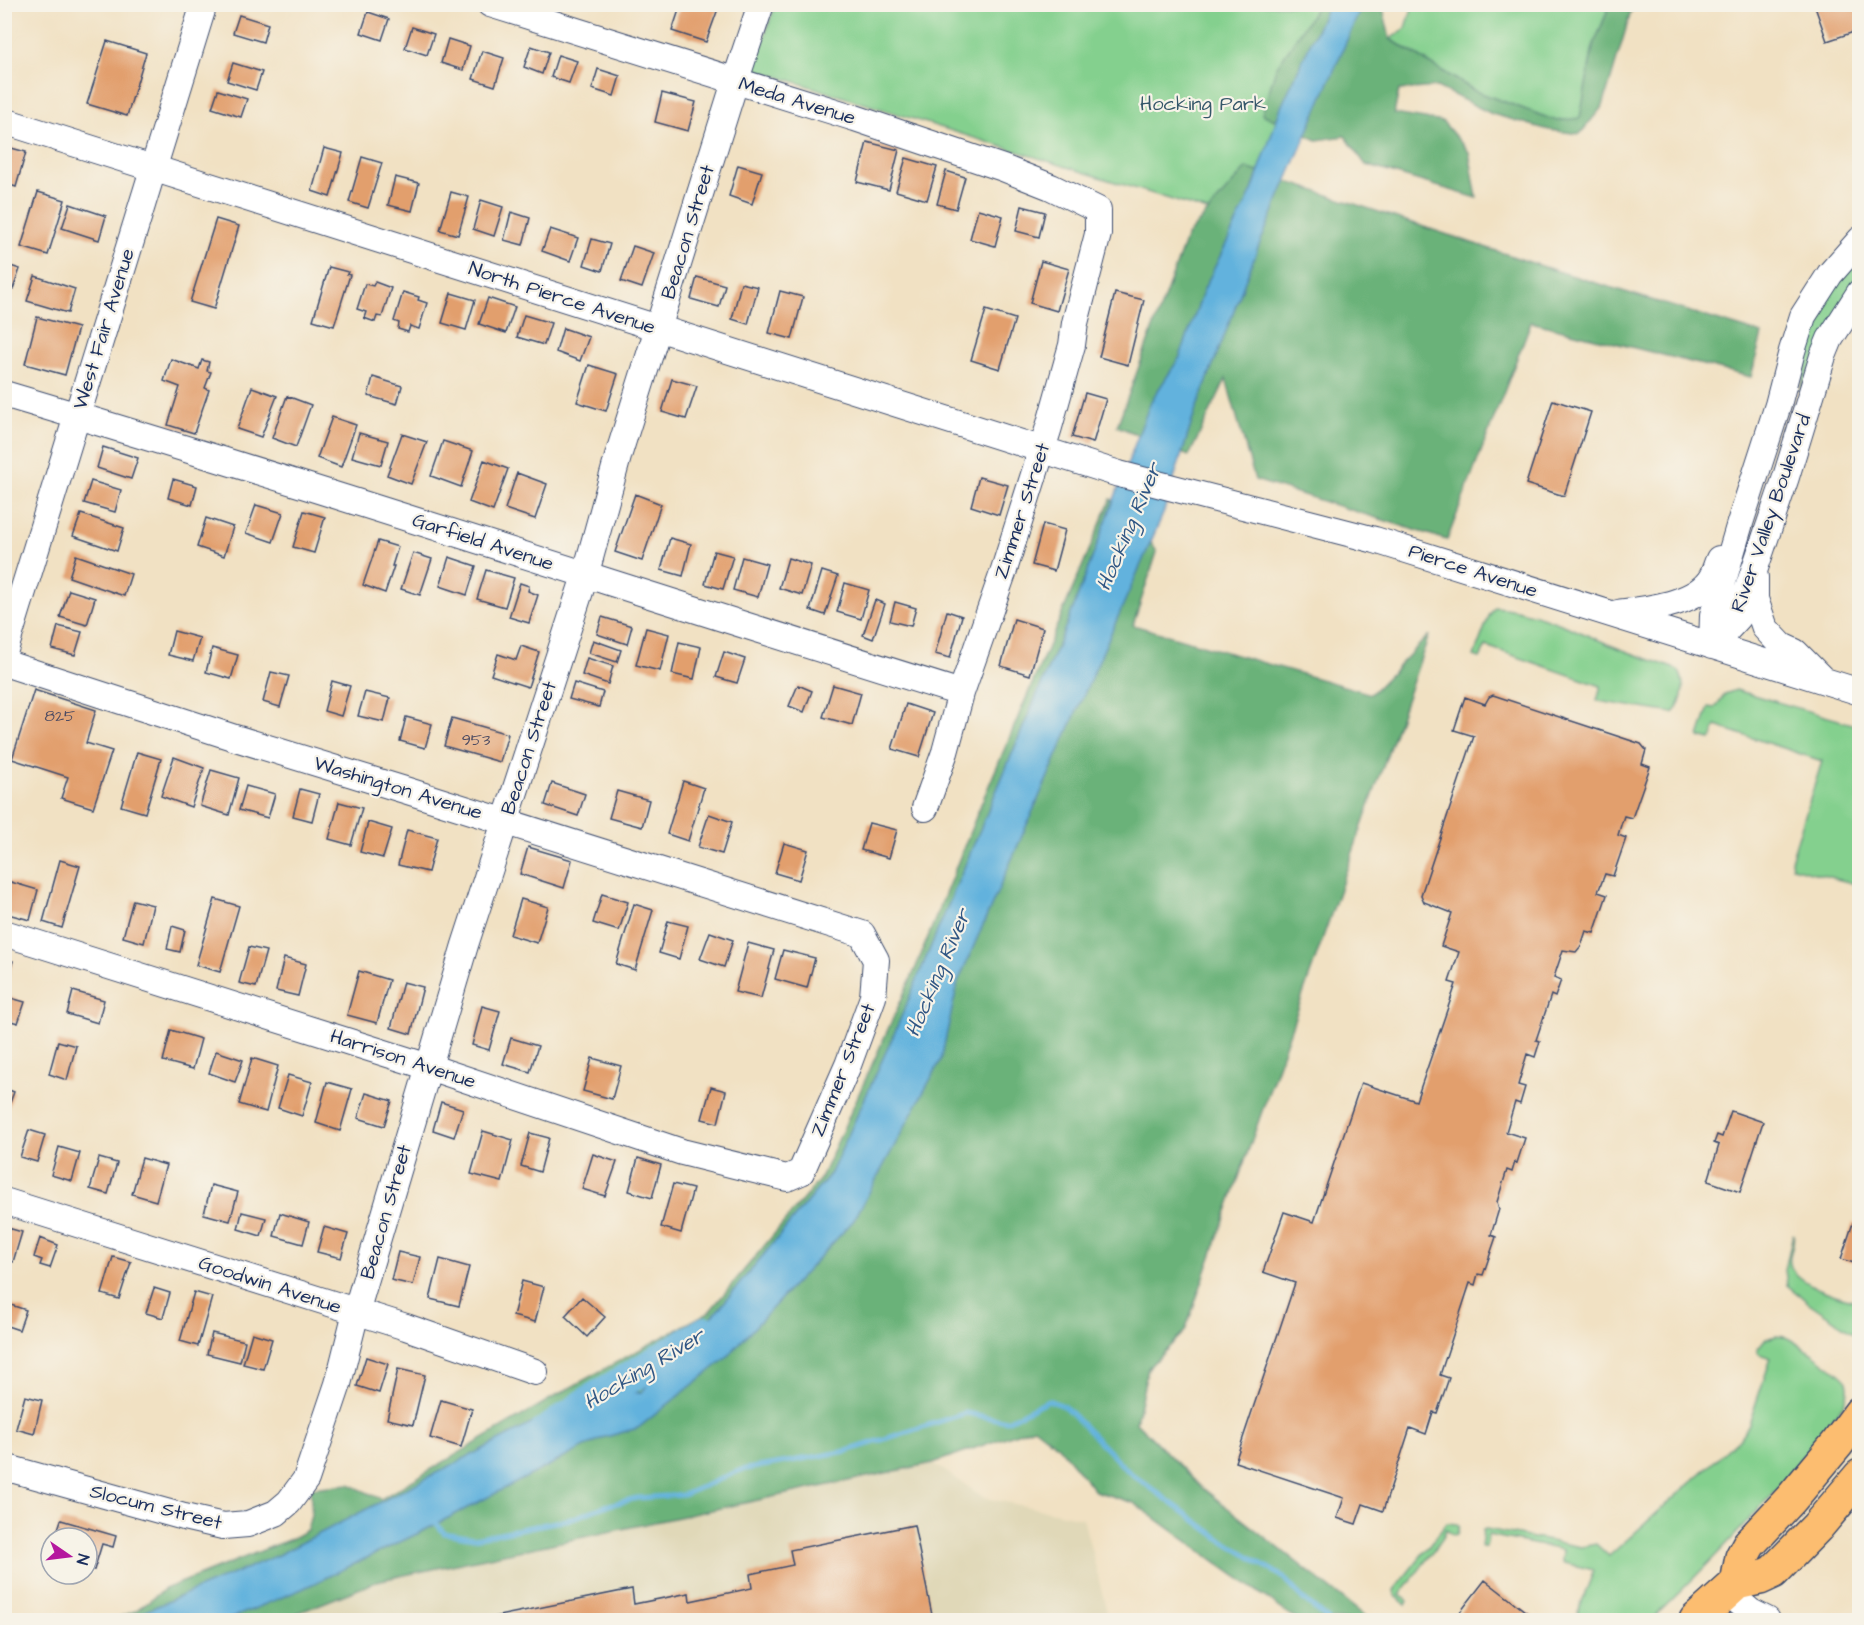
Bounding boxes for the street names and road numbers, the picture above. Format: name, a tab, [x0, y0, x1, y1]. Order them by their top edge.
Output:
street label: Meda Avenue	[735, 70, 859, 132]
street label: Beacon Street	[654, 162, 722, 302]
street label: West Fair Avenue	[66, 245, 142, 413]
street label: North Pierce Avenue	[465, 255, 659, 341]
street label: River Valley Boulevard	[1724, 410, 1819, 616]
street label: Zimmer Street	[987, 439, 1057, 583]
street label: Garfield Avenue	[409, 506, 557, 578]
street label: Pierce Avenue	[1405, 537, 1541, 605]
street label: Beacon Street	[494, 678, 564, 818]
street label: Washington Avenue	[310, 749, 486, 828]
street label: Zimmer Street	[804, 999, 882, 1141]
street label: Harrison Avenue	[327, 1022, 480, 1096]
street label: Beacon Street	[353, 1141, 419, 1283]
street label: Goodwin Avenue	[195, 1249, 345, 1321]
street label: Slocum Street	[87, 1477, 225, 1537]

